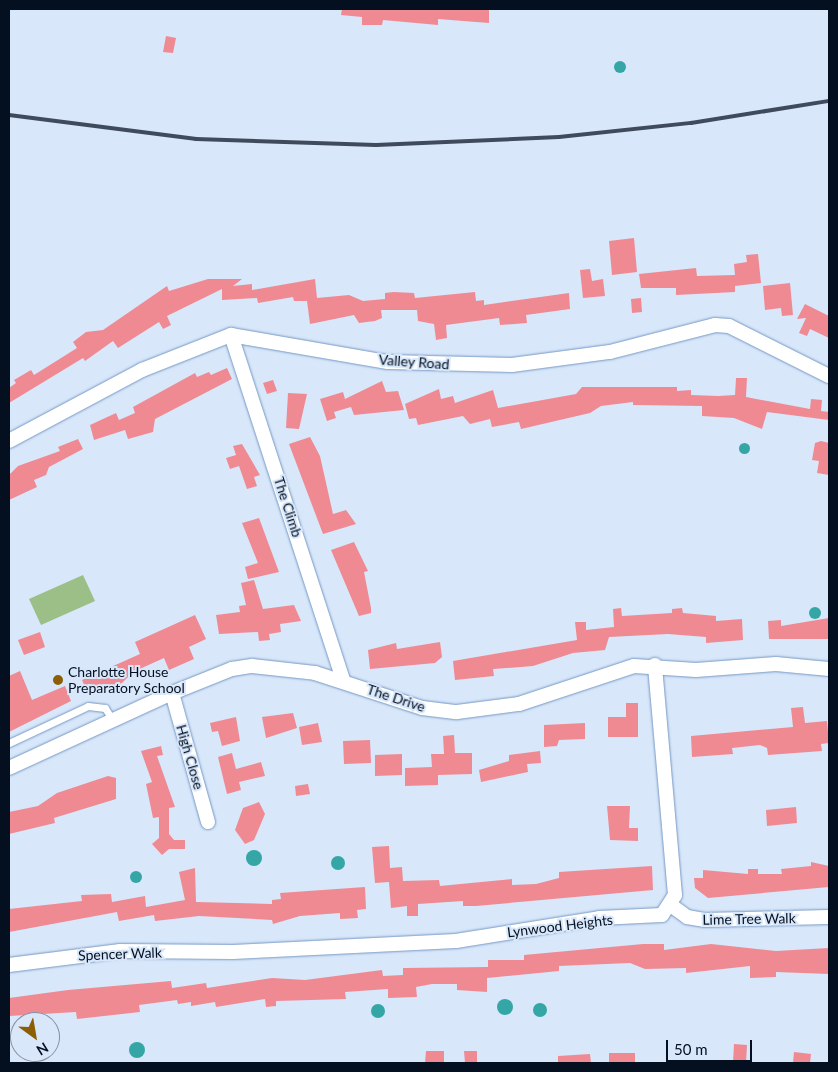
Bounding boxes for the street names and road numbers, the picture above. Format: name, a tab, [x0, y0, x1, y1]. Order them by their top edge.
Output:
street label: Valley Road	[378, 351, 450, 373]
street label: The Climb	[270, 475, 306, 539]
street label: The Drive	[365, 681, 427, 715]
street label: High Close	[173, 723, 207, 791]
street label: Lime Tree Walk	[702, 910, 796, 928]
street label: Lynwood Heights	[506, 911, 614, 941]
street label: Spencer Walk	[78, 944, 162, 964]

